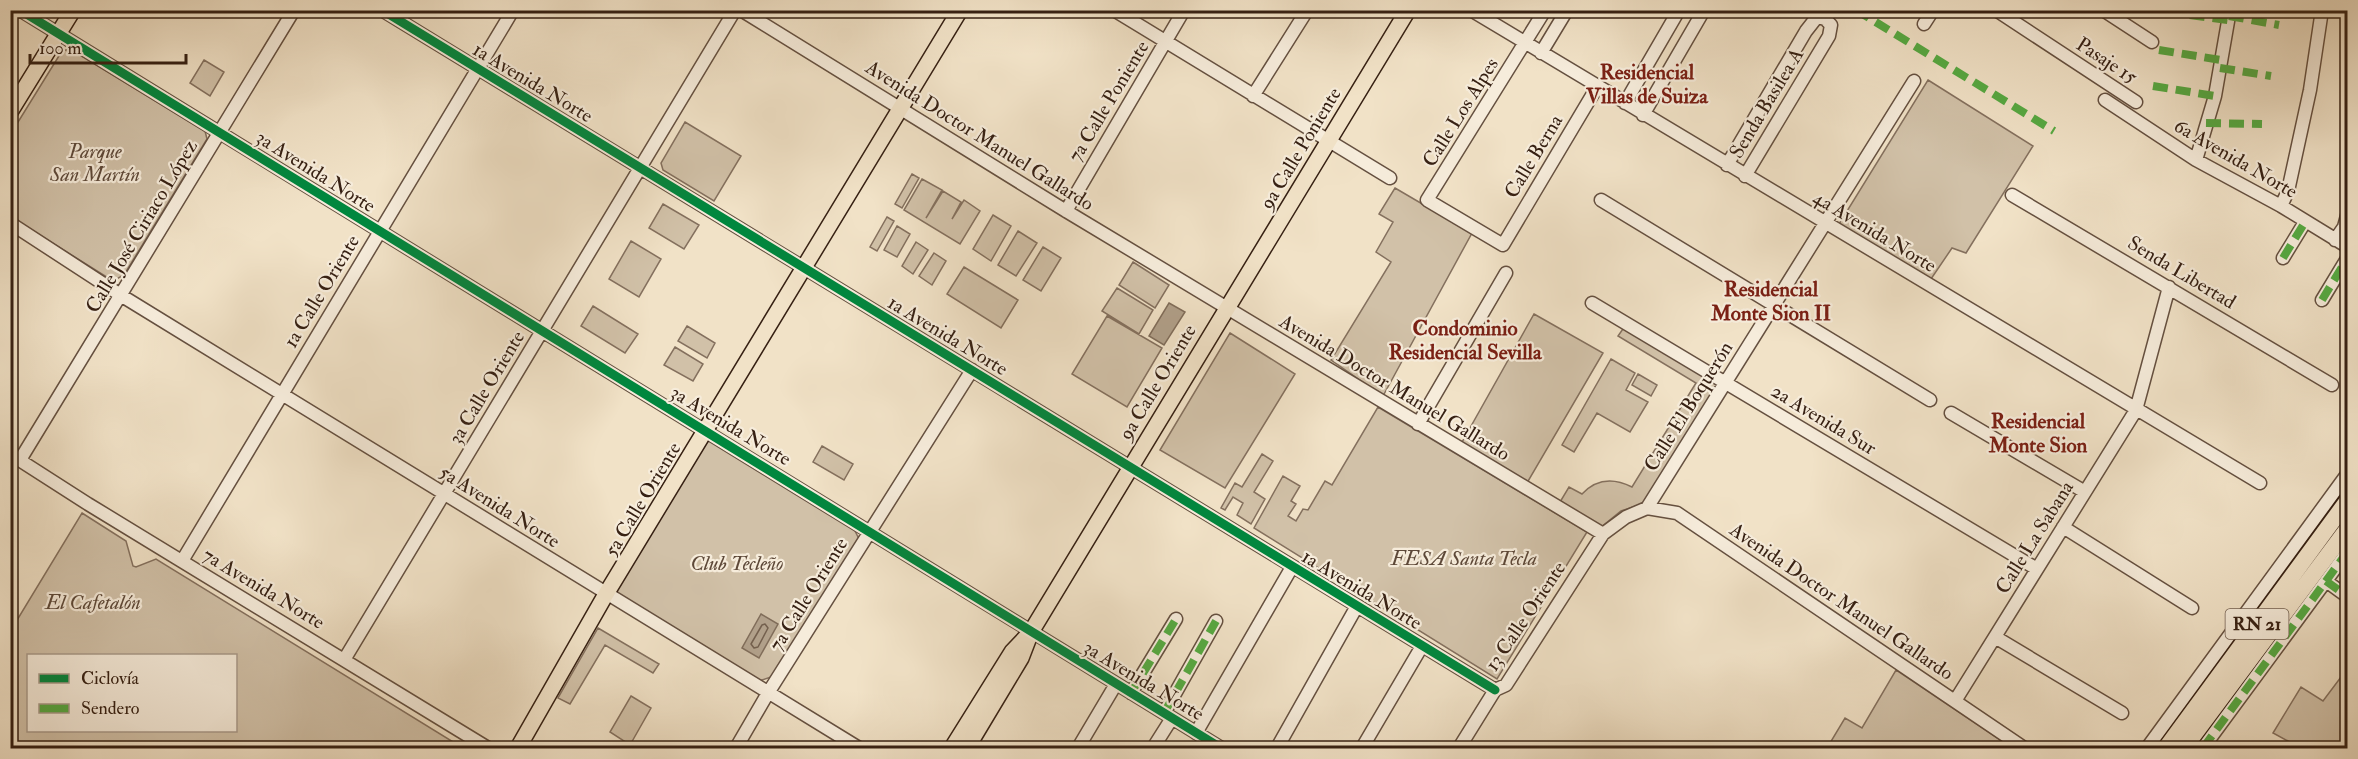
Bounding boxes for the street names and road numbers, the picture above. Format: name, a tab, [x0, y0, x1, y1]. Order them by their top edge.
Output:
street label: Pasaje 15	[2072, 32, 2142, 89]
street label: 7a Calle Poniente	[1062, 36, 1154, 166]
street label: 1a Avenida Norte	[468, 37, 597, 128]
street label: Senda Basilea A	[1724, 43, 1809, 163]
street label: Calle Los Alpes	[1417, 53, 1505, 172]
street label: Avenida Doctor Manuel Gallardo	[860, 54, 1099, 216]
street label: 9a Calle Poniente	[1253, 83, 1347, 216]
street label: Calle Berna	[1499, 109, 1568, 203]
street label: 6a Avenida Norte	[2169, 113, 2302, 204]
street label: 3a Avenida Norte	[251, 125, 380, 218]
street label: Calle José Ciriaco López	[80, 135, 204, 318]
street label: 4a Avenida Norte	[1809, 185, 1941, 278]
street label: 1a Calle Oriente	[278, 230, 365, 352]
street label: Senda Libertad	[2123, 230, 2241, 315]
street label: 1a Avenida Norte	[883, 290, 1012, 381]
street label: Avenida Doctor Manuel Gallardo	[1274, 308, 1515, 466]
street label: 9a Calle Oriente	[1112, 320, 1202, 446]
street label: 3a Calle Oriente	[443, 326, 530, 449]
street label: Calle El Boquerón	[1638, 337, 1738, 476]
street label: 2a Avenida Sur	[1767, 378, 1881, 461]
street label: 3a Avenida Norte	[666, 380, 796, 471]
street label: 5a Calle Oriente	[598, 437, 686, 561]
street label: 5a Avenida Norte	[435, 459, 565, 553]
street label: Calle La Sabana	[1990, 476, 2079, 598]
street label: Avenida Doctor Manuel Gallardo	[1724, 517, 1958, 686]
street label: 7a Calle Oriente	[764, 533, 853, 656]
street label: 7a Avenida Norte	[198, 542, 329, 635]
street label: 1a Avenida Norte	[1297, 544, 1426, 635]
street label: 13 Calle Oriente	[1480, 557, 1571, 676]
road number: RN 21	[2226, 609, 2288, 639]
street label: 3a Avenida Norte	[1079, 635, 1209, 726]

